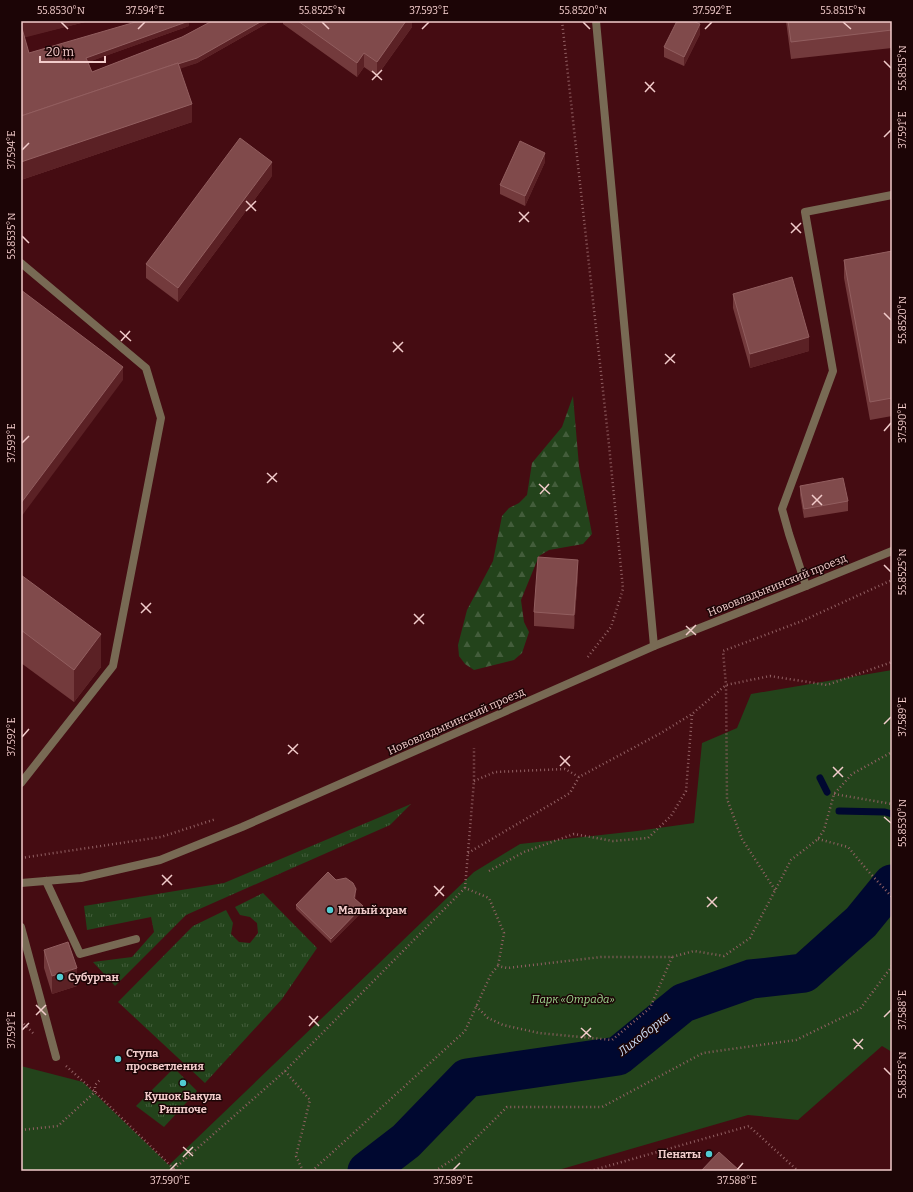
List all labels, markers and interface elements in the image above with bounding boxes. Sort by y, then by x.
text: 55.8530°N [37,5,85,17]
text: 37.594°E [125,5,165,17]
text: 55.8525°N [299,5,345,17]
text: 37.593°E [409,5,449,17]
text: 55.8520°N [559,5,607,17]
text: 37.592°E [692,5,732,17]
text: 55.8515°N [820,5,866,17]
scale bar [40,38,105,64]
text: 20 m [46,45,75,59]
text: 55.8515°N [897,45,909,91]
text: 37.591°E [897,111,909,149]
text: 37.594°E [6,130,18,170]
text: 55.8535°N [6,212,18,259]
text: 55.8520°N [897,296,909,344]
text: 37.590°E [897,403,909,443]
text: 37.593°E [6,423,18,463]
text: 55.8525°N [897,549,909,595]
street label: Нововладыкинский проезд [706,551,849,619]
street label: Нововладыкинский проезд [386,685,527,758]
text: 37.589°E [897,697,909,737]
text: 37.592°E [6,717,18,757]
text: 55.8530°N [897,799,909,847]
place label: Малый храм [338,904,407,917]
marker: Малый храм [325,905,335,915]
place label: Субурган [68,971,119,984]
marker: Субурган [55,972,65,982]
text: 37.588°E [897,990,909,1030]
park label: Парк «Отрада» [531,993,615,1006]
water label: Лихоборка [614,1009,673,1059]
text: 37.591°E [6,1011,18,1049]
place label: Ступа просветления [126,1047,204,1073]
text: 55.8535°N [897,1051,909,1098]
marker: Ступа просветления [113,1054,123,1064]
marker: Кушок Бакула Ринпоче [178,1078,188,1088]
place label: Кушок Бакула Ринпоче [145,1090,222,1116]
place label: Пенаты [658,1148,702,1161]
marker: Пенаты [704,1149,714,1159]
text: 37.590°E [150,1175,190,1187]
text: 37.589°E [433,1175,473,1187]
text: 37.588°E [717,1175,757,1187]

